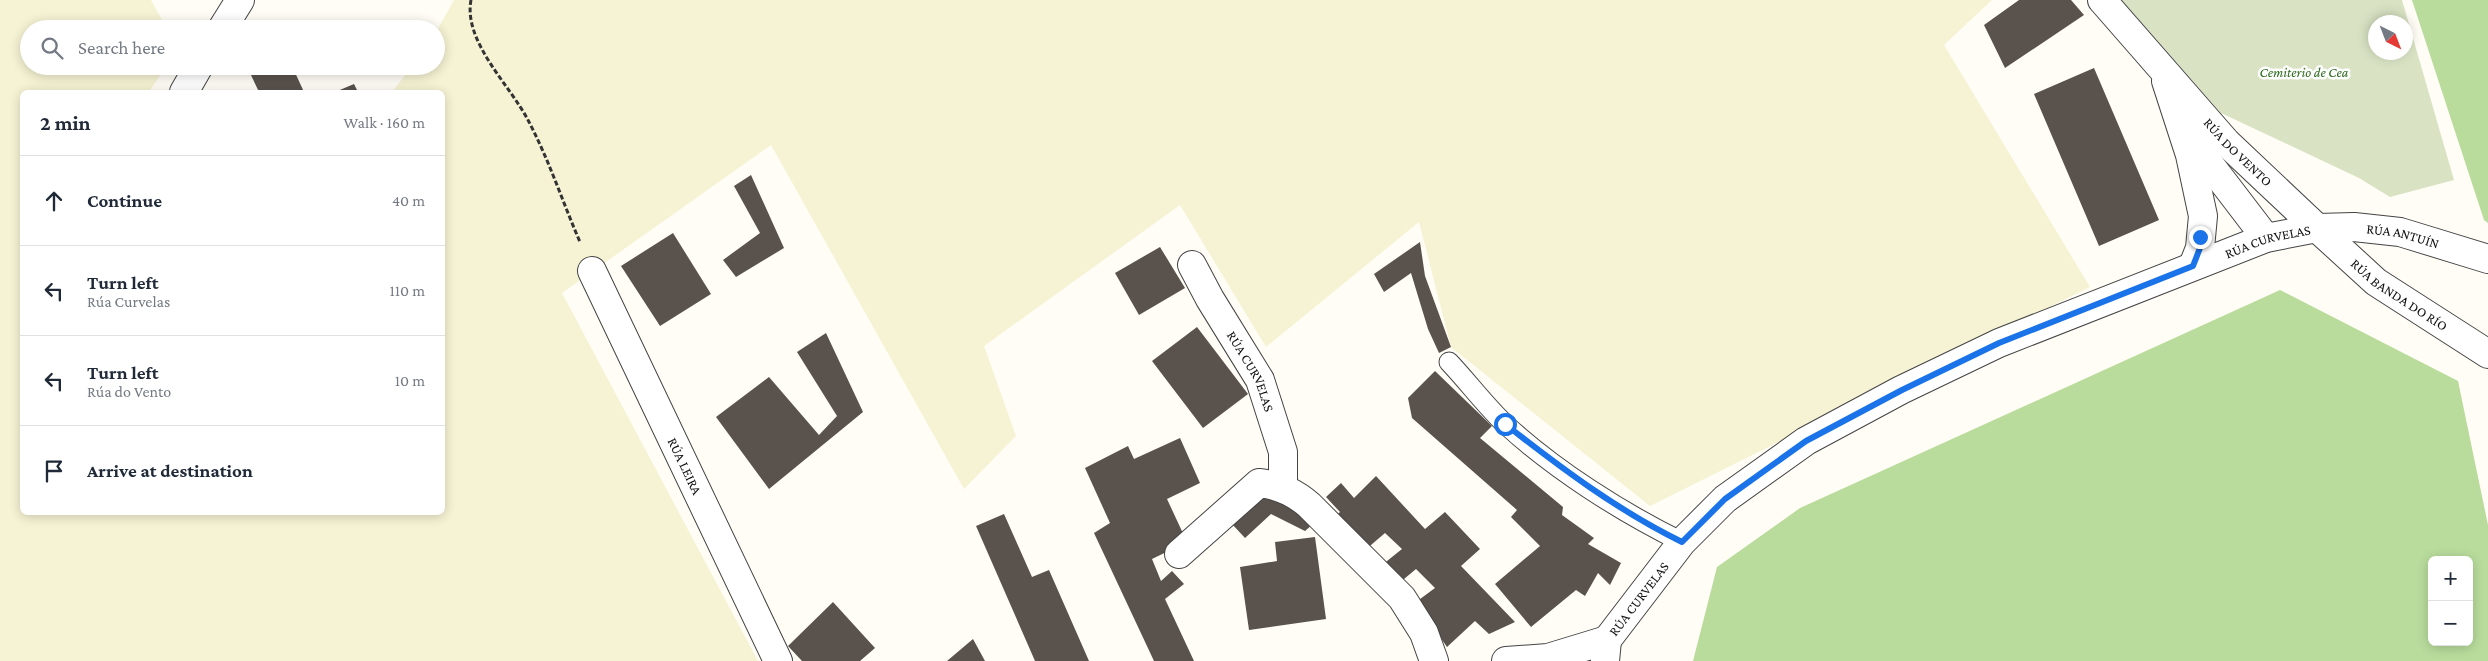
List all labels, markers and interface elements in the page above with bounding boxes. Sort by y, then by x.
north arrow [2368,15,2413,60]
search box [20,20,445,75]
icon: search [38,34,66,62]
text: Search here [78,37,165,58]
park label: Cemiterio de Cea [2260,64,2349,80]
text: 2 min [40,111,91,135]
text: Walk · 160 m [344,114,425,131]
street label: RÚA DO VENTO [2201,114,2275,189]
icon: ahead [40,187,68,215]
text: Continue [87,190,162,211]
text: 40 m [392,192,425,209]
street label: RÚA ANTUÍN [2366,220,2441,252]
street label: RÚA CURVELAS [2222,221,2312,261]
route end [2189,226,2212,249]
street label: RÚA BANDA DO RÍO [2348,255,2451,334]
text: Turn left [87,272,159,293]
icon: left [40,277,68,305]
text: 110 m [389,282,425,299]
text: Rúa Curvelas [87,293,170,310]
street label: RÚA CURVELAS [1224,328,1278,414]
text: Turn left [87,362,159,383]
icon: left [40,367,68,395]
text: 10 m [395,372,425,389]
text: Rúa do Vento [87,383,171,400]
route start [1494,413,1517,436]
street label: RÚA LEIRA [665,435,705,497]
icon: arrive [40,457,68,485]
text: Arrive at destination [87,460,253,481]
map controls [2428,556,2473,646]
button: + [2428,556,2473,601]
street label: RÚA CURVELAS [1605,558,1672,639]
button: − [2428,601,2473,646]

